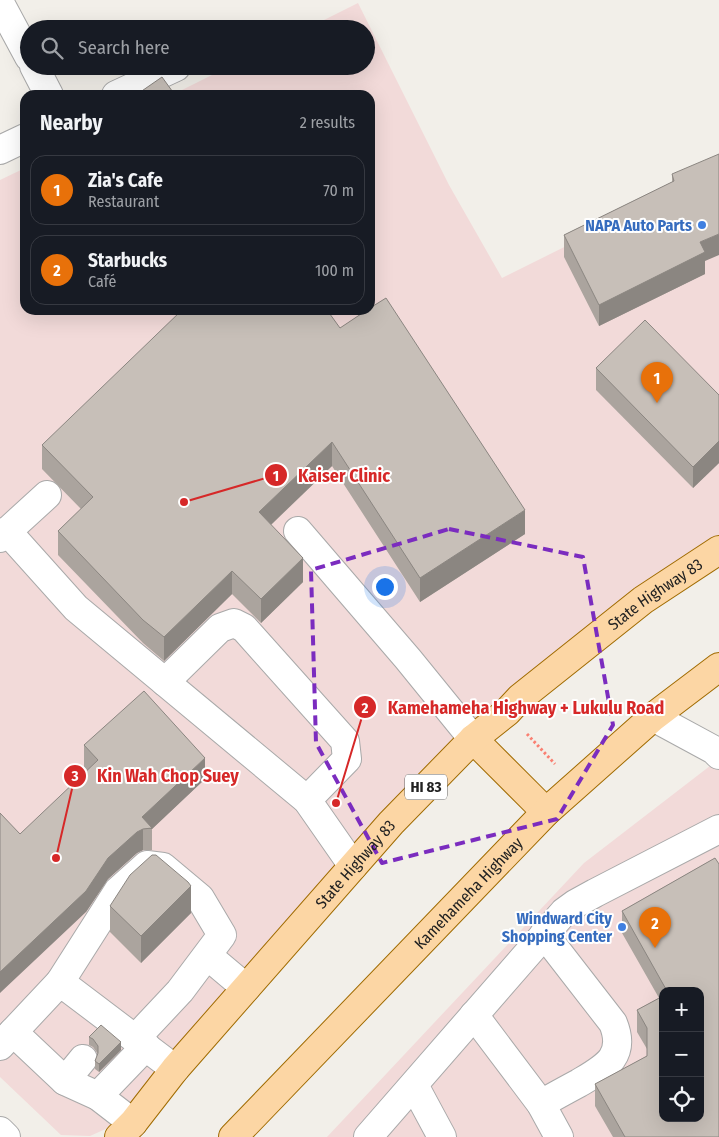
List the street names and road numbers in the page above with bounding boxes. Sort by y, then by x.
street label: State Highway 83 [604,555,706,634]
road number: HI 83 [405,774,447,800]
street label: State Highway 83 [311,816,399,912]
street label: Kamehameha Highway [410,833,527,953]

